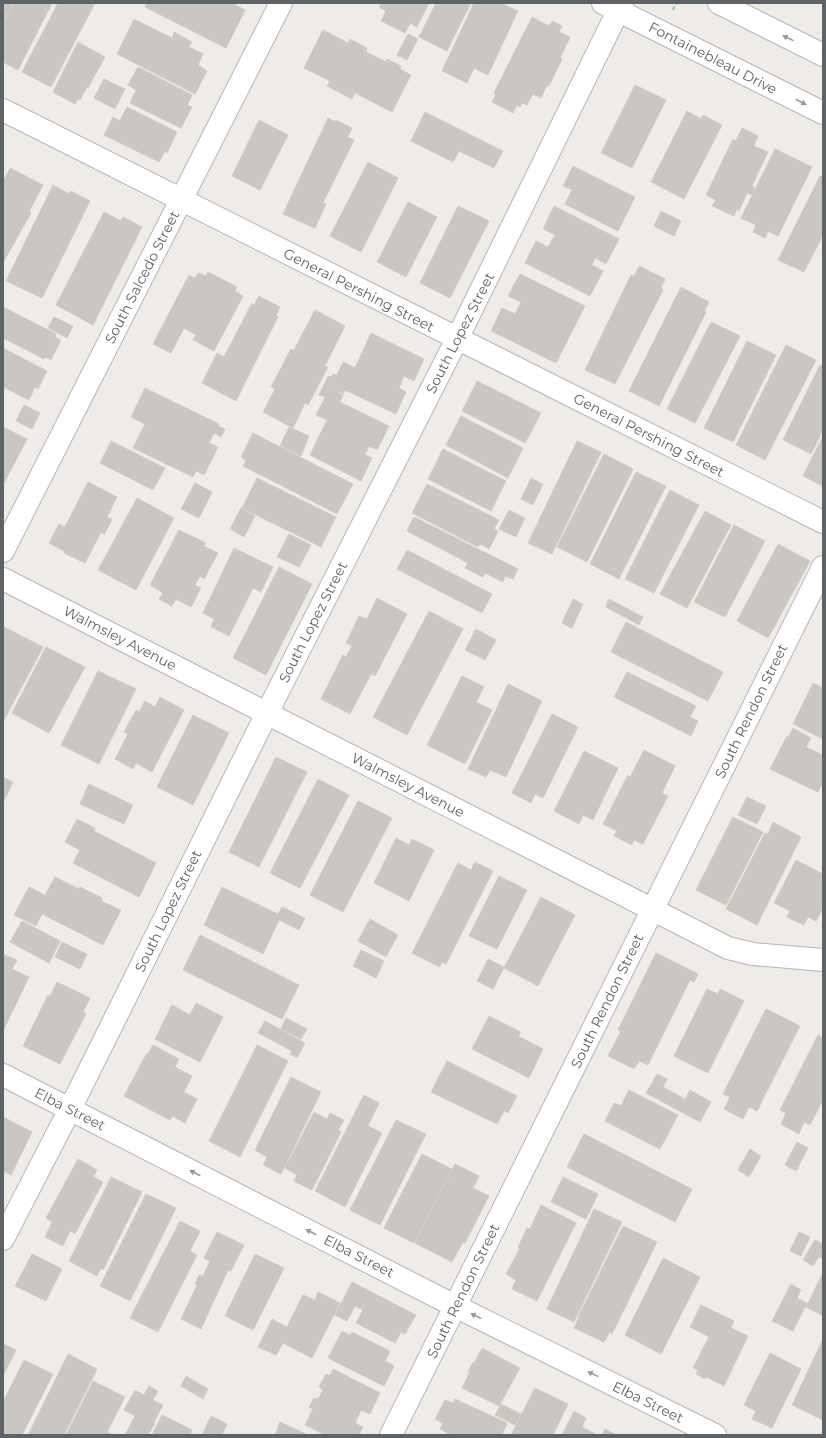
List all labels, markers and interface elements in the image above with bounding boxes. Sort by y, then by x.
street label: Fontainebleau Drive [646,18,780,98]
one-way arrow [782,34,794,41]
one-way arrow [795,99,807,105]
street label: South Salcedo Street [101,207,183,346]
street label: General Pershing Street [281,244,438,336]
street label: South Lopez Street [422,269,498,397]
street label: General Pershing Street [571,389,728,481]
street label: South Lopez Street [275,558,351,686]
street label: Walmsley Avenue [60,602,180,674]
street label: South Rendon Street [711,641,792,781]
street label: Walmsley Avenue [348,749,468,821]
street label: South Lopez Street [131,847,205,975]
street label: South Rendon Street [567,931,648,1071]
street label: Elba Street [32,1084,109,1135]
one-way arrow [189,1170,200,1176]
street label: South Rendon Street [423,1221,504,1361]
one-way arrow [305,1229,316,1235]
street label: Elba Street [321,1231,398,1282]
one-way arrow [471,1313,482,1319]
one-way arrow [587,1371,598,1377]
street label: Elba Street [610,1377,687,1427]

